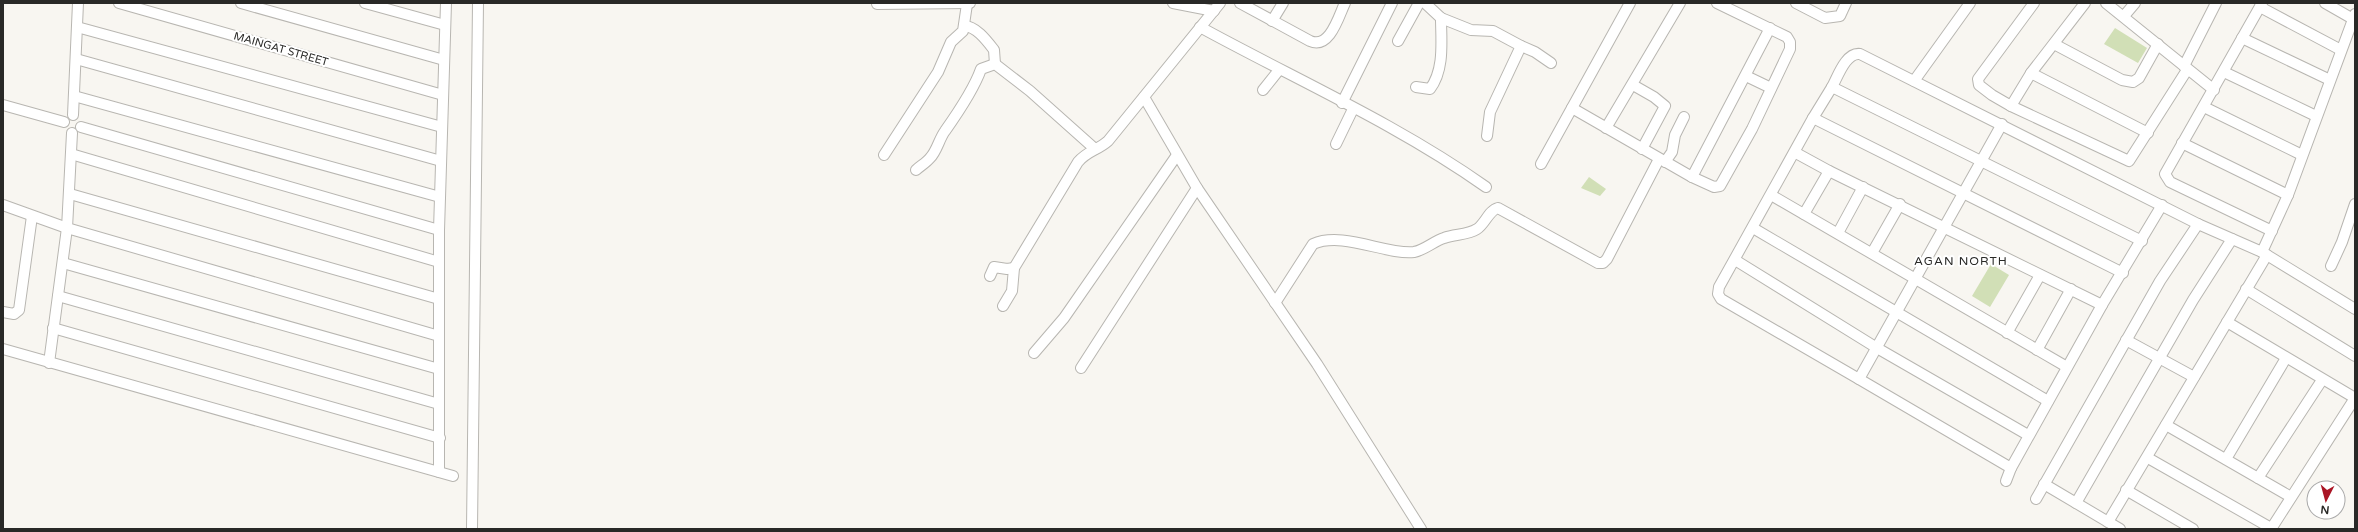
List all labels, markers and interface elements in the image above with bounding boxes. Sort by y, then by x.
street label: MAINGAT STREET [232,29,330,69]
district label: AGAN NORTH [1914,254,2008,268]
north arrow [2306,480,2346,520]
text: N [2320,503,2330,516]

